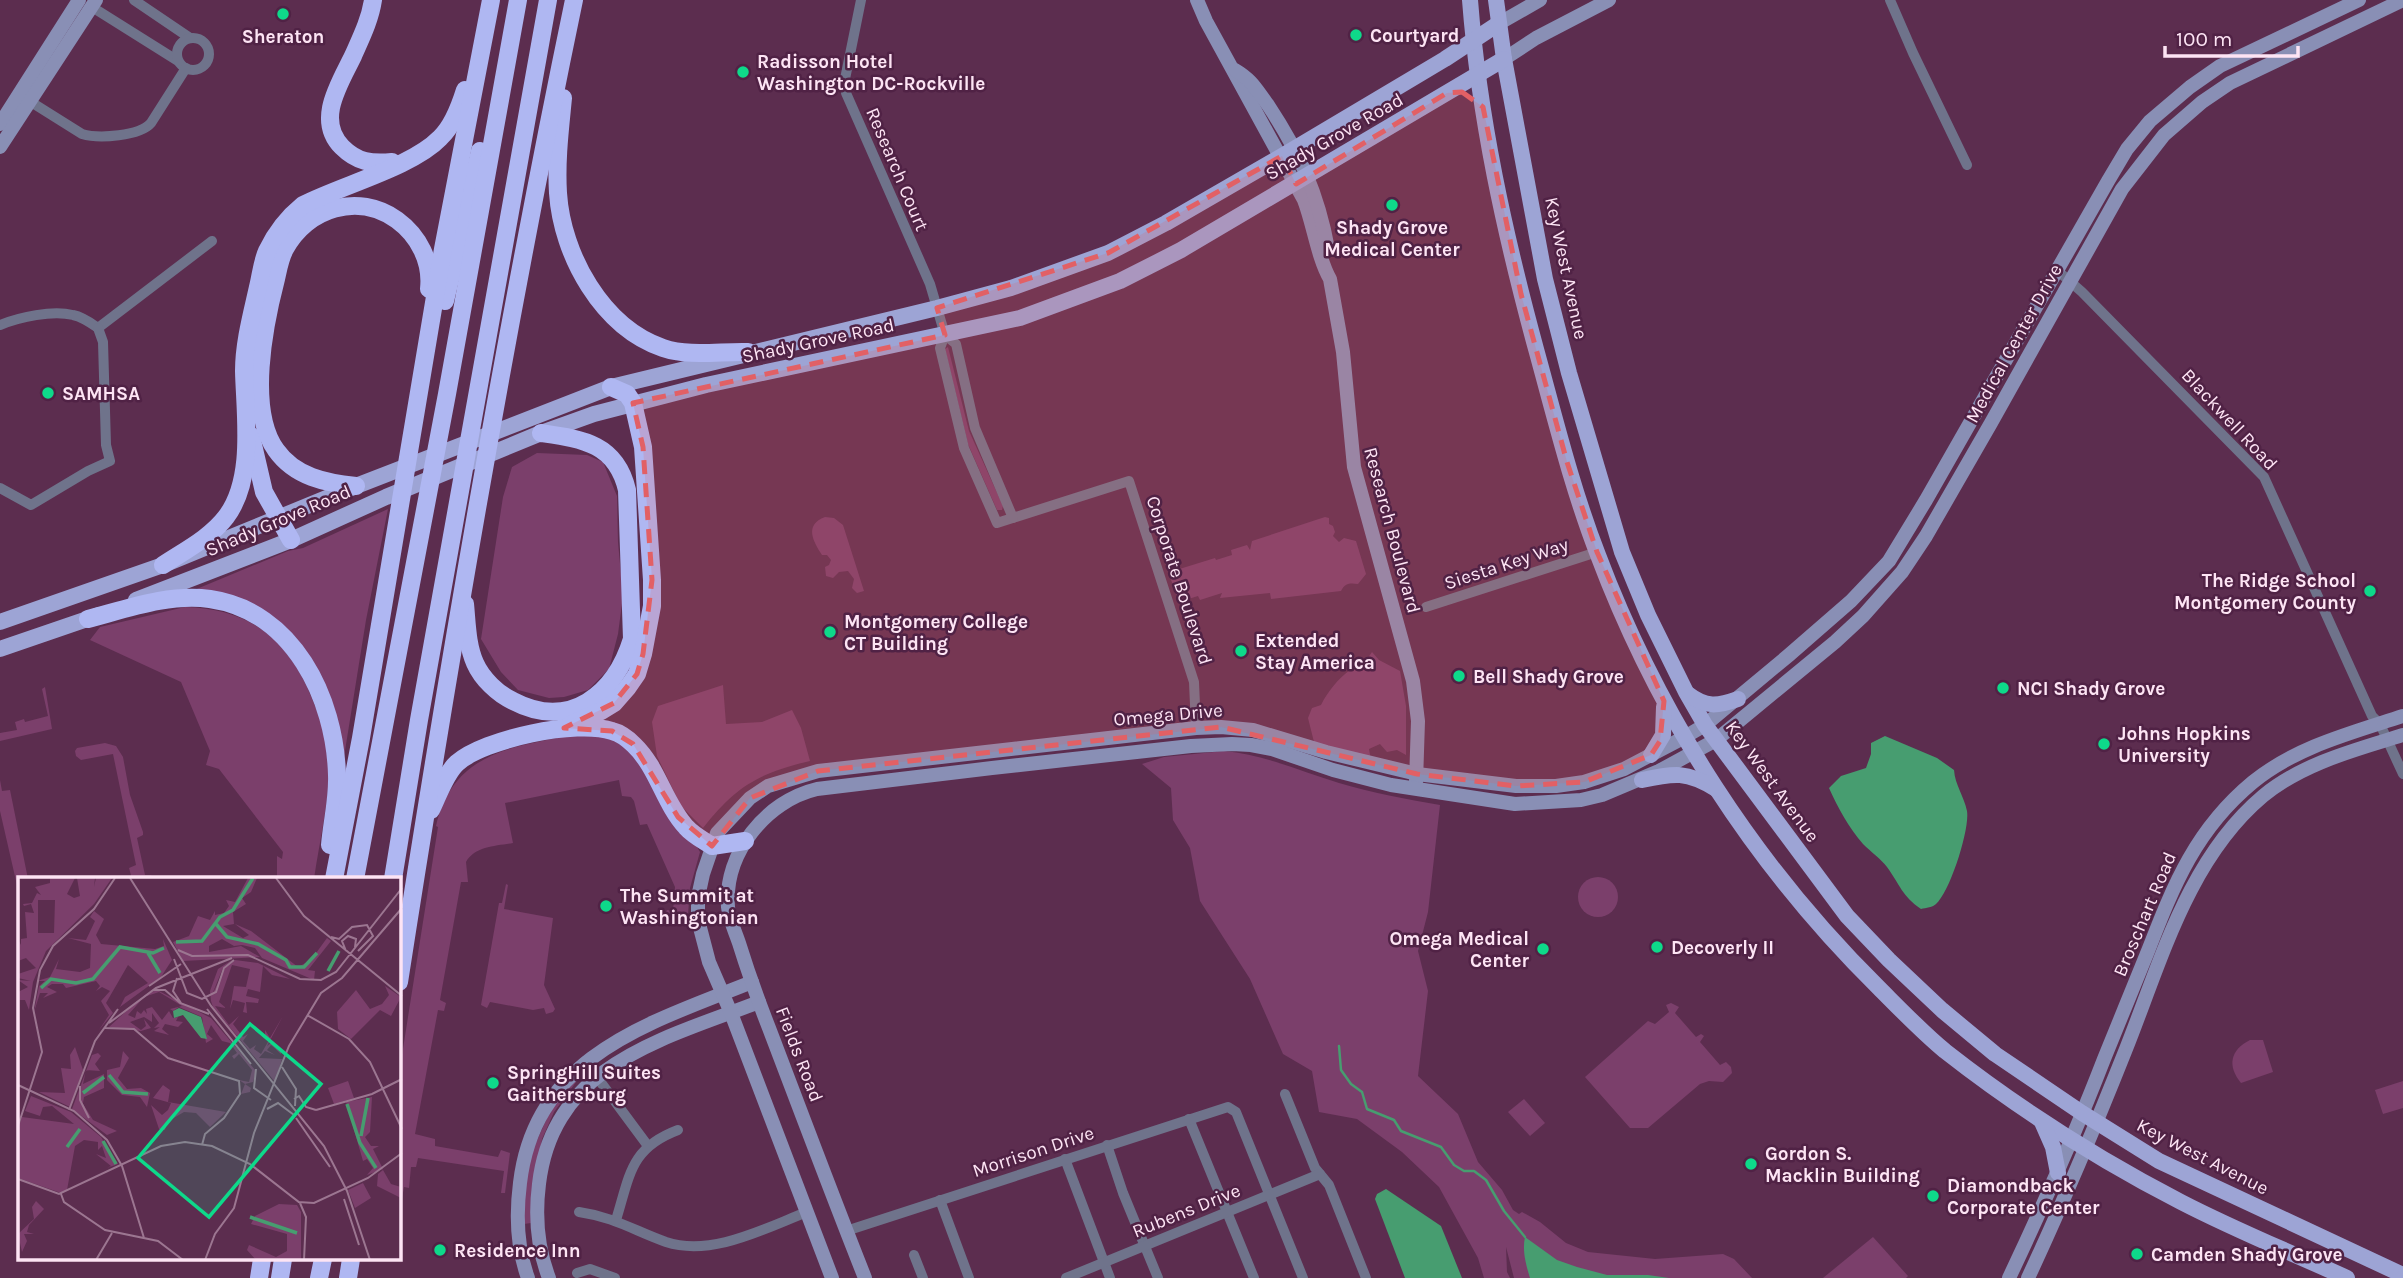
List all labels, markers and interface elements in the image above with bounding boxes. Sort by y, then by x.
marker: Sheraton [275,6,291,22]
scale bar [2165,14,2298,58]
place label: Courtyard [1370,25,1459,47]
place label: Sheraton [242,26,324,48]
marker: Courtyard [1348,27,1364,43]
text: 100 m [2176,27,2233,51]
place label: Radisson Hotel Washington DC-Rockville [757,51,985,95]
marker: Radisson Hotel Washington DC-Rockville [735,64,751,80]
street label: Shady Grove Road [1262,89,1407,185]
street label: Research Court [861,104,933,234]
street label: Key West Avenue [1540,195,1592,341]
marker: Shady Grove Medical Center [1384,197,1400,213]
place label: Shady Grove Medical Center [1324,217,1460,261]
street label: Medical Center Drive [1961,260,2067,427]
street label: Shady Grove Road [740,314,896,368]
street label: Blackwell Road [2177,364,2282,475]
place label: SAMHSA [62,383,140,405]
marker: SAMHSA [40,385,56,401]
street label: Research Boulevard [1359,445,1425,616]
street label: Shady Grove Road [203,480,354,561]
street label: Corporate Boulevard [1141,493,1217,667]
street label: Siesta Key Way [1441,533,1571,594]
place label: The Ridge School Montgomery County [2174,570,2356,614]
marker: The Ridge School Montgomery County [2362,583,2378,599]
place label: Montgomery College CT Building [844,611,1028,655]
marker: Montgomery College CT Building [822,624,838,640]
place label: Extended Stay America [1255,630,1375,674]
marker: Extended Stay America [1233,643,1249,659]
place label: Bell Shady Grove [1473,666,1624,688]
marker: Bell Shady Grove [1451,668,1467,684]
place label: NCI Shady Grove [2017,678,2165,700]
marker: NCI Shady Grove [1995,680,2011,696]
street label: Omega Drive [1112,699,1224,731]
street label: Key West Avenue [1721,716,1824,847]
place label: Johns Hopkins University [2118,723,2251,767]
marker: Johns Hopkins University [2096,736,2112,752]
street label: Broschart Road [2109,849,2181,980]
inset map [18,877,401,1260]
place label: The Summit at Washingtonian [620,885,759,929]
marker: The Summit at Washingtonian [598,898,614,914]
place label: Omega Medical Center [1389,928,1530,972]
place label: Decoverly II [1671,937,1774,959]
marker: Decoverly II [1649,939,1665,955]
marker: Omega Medical Center [1535,941,1551,957]
street label: Fields Road [771,1004,827,1105]
place label: SpringHill Suites Gaithersburg [507,1062,661,1106]
marker: SpringHill Suites Gaithersburg [485,1075,501,1091]
street label: Key West Avenue [2133,1114,2272,1200]
street label: Morrison Drive [970,1122,1097,1182]
place label: Gordon S. Macklin Building [1765,1143,1920,1187]
marker: Gordon S. Macklin Building [1743,1156,1759,1172]
place label: Diamondback Corporate Center [1947,1175,2100,1219]
street label: Rubens Drive [1129,1179,1244,1243]
marker: Diamondback Corporate Center [1925,1188,1941,1204]
place label: Residence Inn [454,1240,581,1262]
marker: Residence Inn [432,1242,448,1258]
place label: Camden Shady Grove [2151,1244,2343,1266]
marker: Camden Shady Grove [2129,1246,2145,1262]

